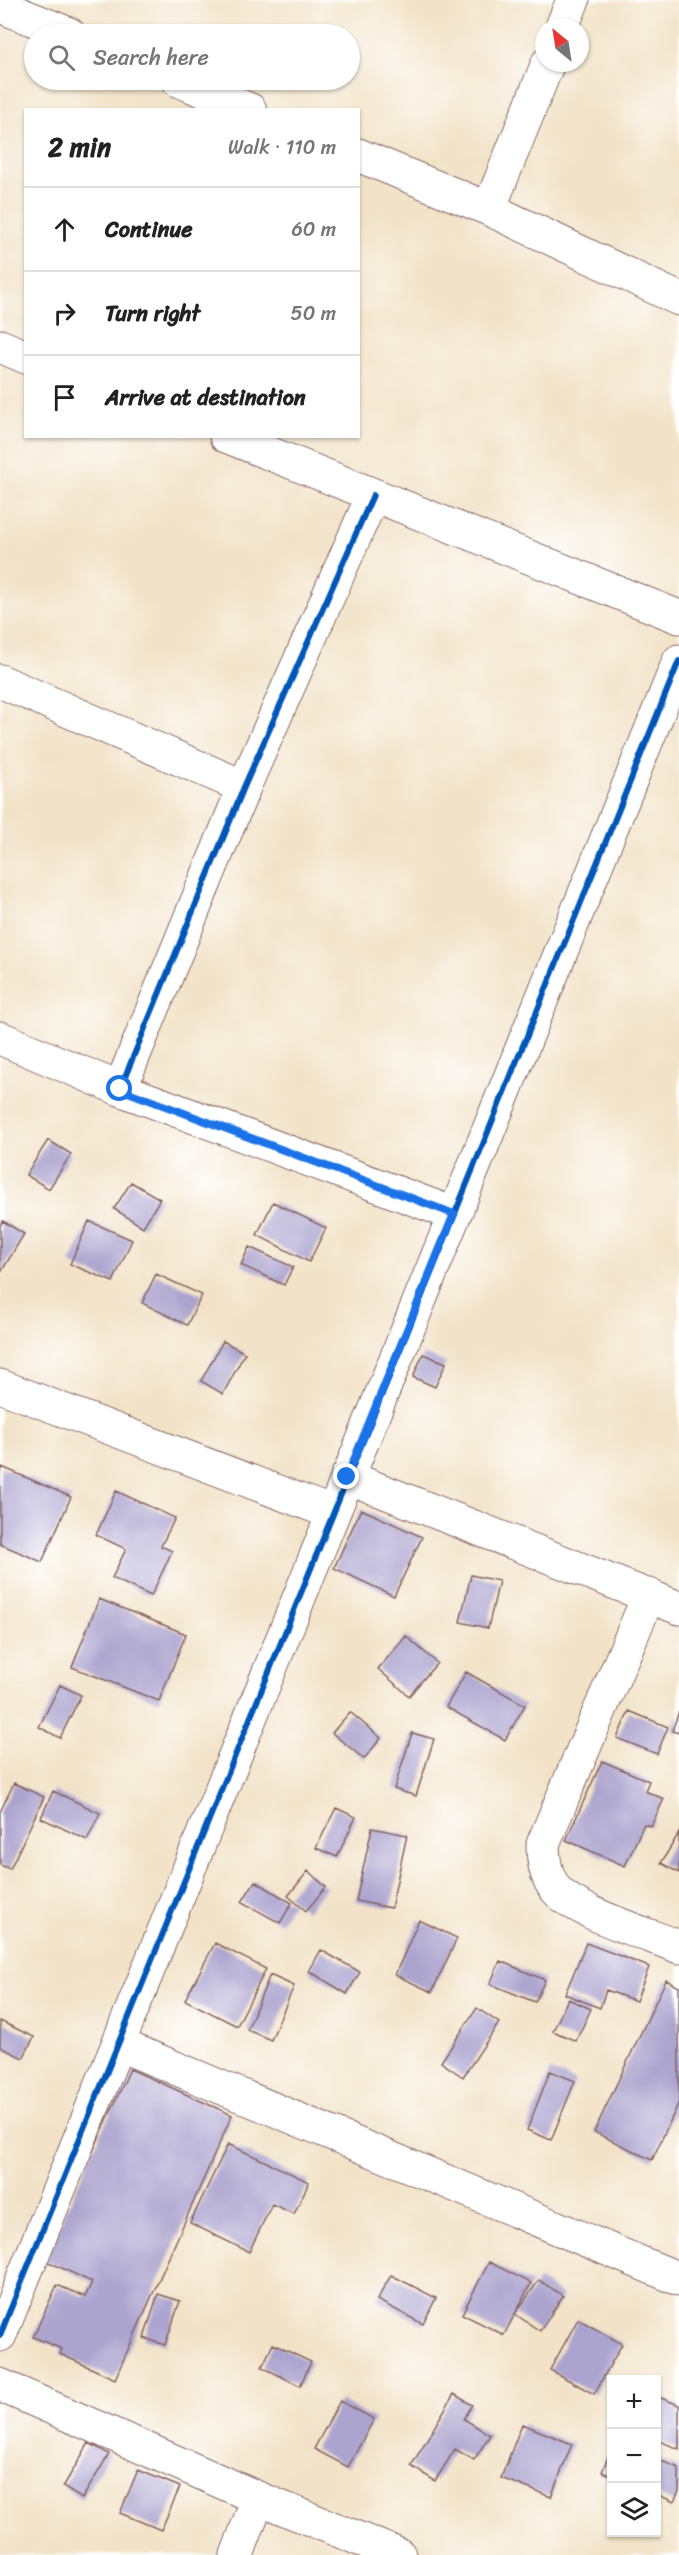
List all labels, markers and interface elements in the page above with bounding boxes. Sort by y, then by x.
north arrow [535,18,589,72]
search box [24,24,360,90]
text: Search here [93,38,209,77]
icon: search [45,41,78,74]
text: 2 min [48,124,111,170]
text: Walk · 110 m [228,130,336,165]
text: Continue [105,210,193,249]
text: 60 m [291,212,336,247]
icon: ahead [48,213,81,246]
text: Turn right [105,294,200,333]
text: 50 m [291,296,336,331]
icon: right [48,297,81,330]
text: Arrive at destination [105,378,306,417]
icon: arrive [48,381,81,414]
route start [106,1075,132,1101]
route end [333,1463,359,1489]
map controls [607,2375,661,2537]
button: + [607,2375,661,2429]
button: − [607,2429,661,2483]
button: layers [607,2483,661,2537]

